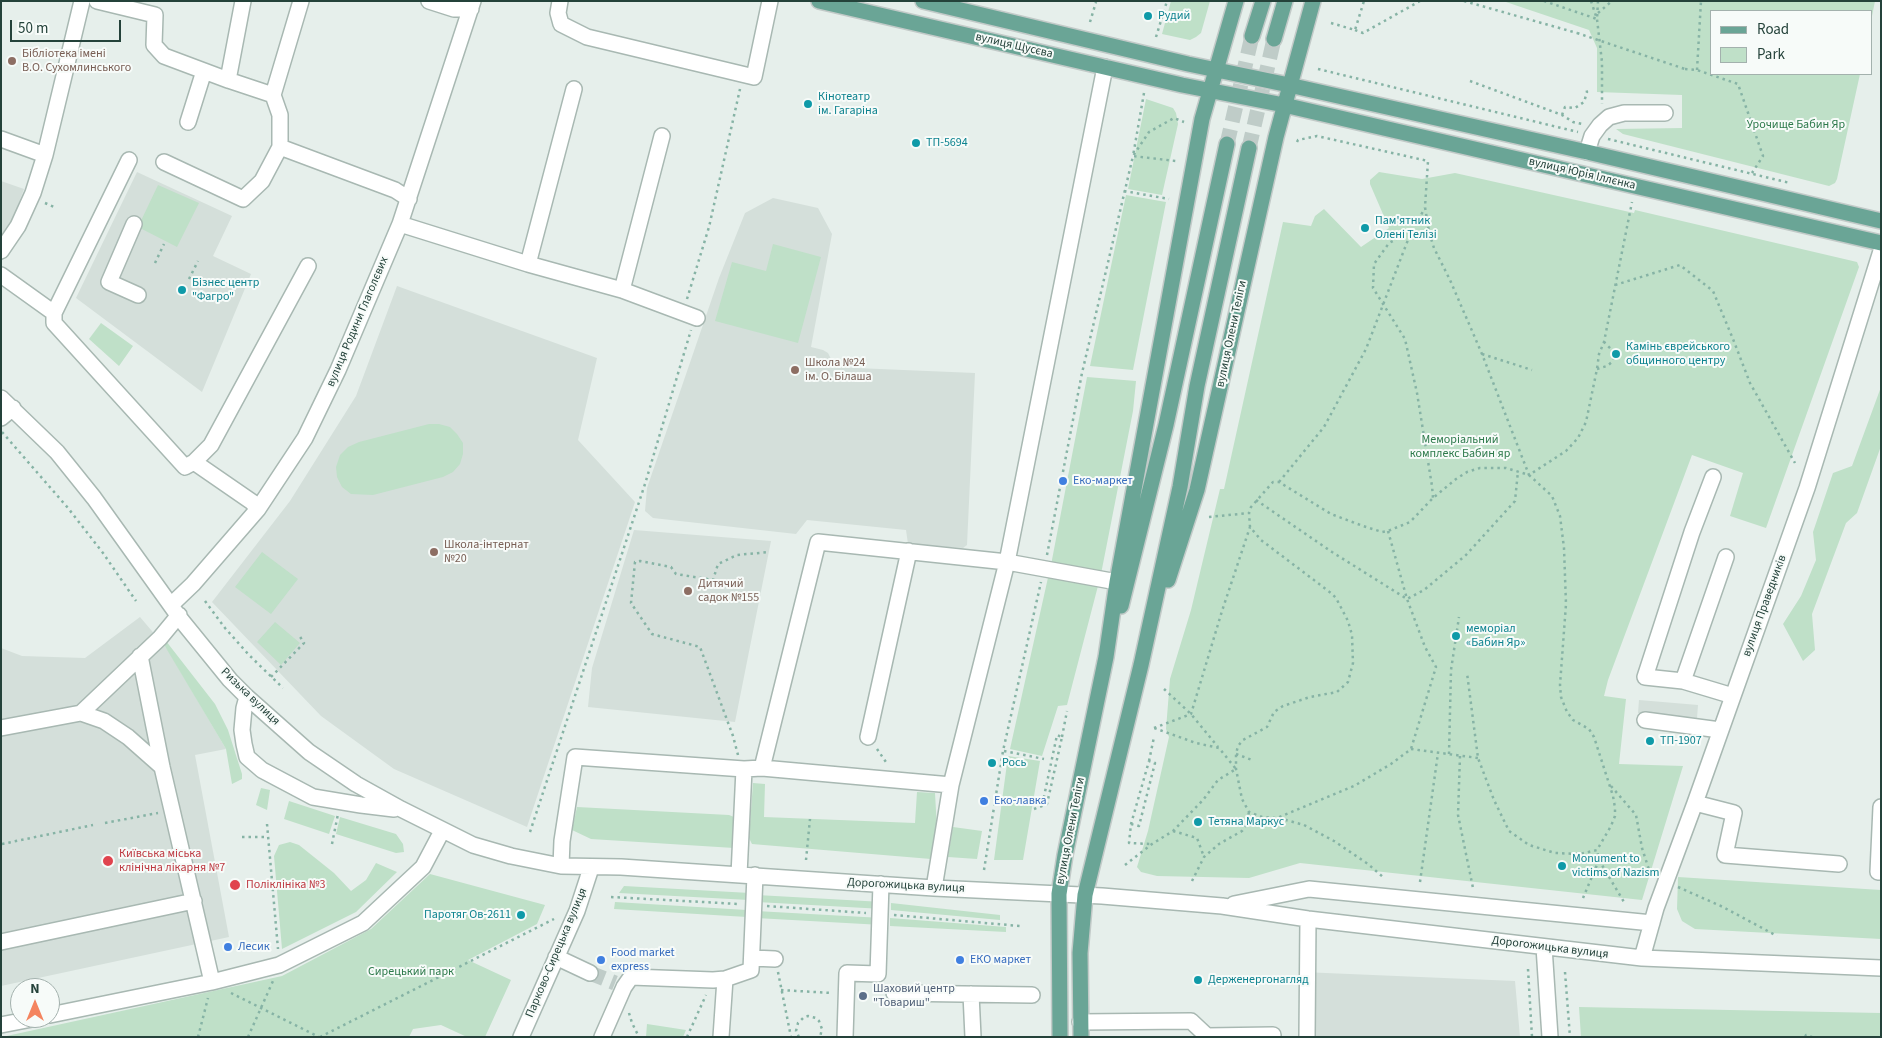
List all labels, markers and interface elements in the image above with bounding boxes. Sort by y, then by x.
place label: Рудий [1158,9,1190,23]
scale bar [12,10,124,42]
marker: Рудий [1142,10,1154,22]
legend [1710,10,1872,75]
text: 50 m [18,18,48,39]
text: Road [1757,19,1789,40]
street label: вулиця Щусєва [974,30,1054,62]
text: Park [1757,44,1785,65]
place label: Бібліотека імені В.О. Сухомлинського [22,47,131,75]
marker: Бібліотека імені В.О. Сухомлинського [6,55,18,67]
place label: Кінотеатр ім. Гагаріна [818,90,878,118]
marker: Кінотеатр ім. Гагаріна [802,98,814,110]
park label: Урочище Бабин Яр [1747,118,1845,132]
place label: ТП-5694 [926,136,968,150]
marker: ТП-5694 [910,137,922,149]
street label: вулиця Юрія Іллєнка [1527,155,1637,193]
place label: Пам'ятник Олені Телізі [1375,214,1437,242]
marker: Пам'ятник Олені Телізі [1359,222,1371,234]
street label: вулиця Родини Глаголєвих [324,255,392,389]
place label: Бізнес центр "Фагро" [192,276,260,304]
street label: вулиця Олени Теліги [1214,279,1250,389]
marker: Бізнес центр "Фагро" [176,284,188,296]
place label: Камінь єврейського общинного центру [1626,340,1730,368]
marker: Камінь єврейського общинного центру [1610,348,1622,360]
place label: Школа №24 ім. О. Білаша [805,356,872,384]
marker: Школа №24 ім. О. Білаша [789,364,801,376]
park label: Меморіальний комплекс Бабин яр [1410,433,1510,461]
place label: Еко-маркет [1073,474,1133,488]
marker: Еко-маркет [1057,475,1069,487]
place label: Школа-інтернат №20 [444,538,529,566]
marker: Школа-інтернат №20 [428,546,440,558]
street label: вулиця Праведників [1740,553,1790,659]
place label: Дитячий садок №155 [698,577,759,605]
marker: Дитячий садок №155 [682,585,694,597]
place label: меморіал «Бабин Яр» [1466,622,1525,650]
marker: меморіал «Бабин Яр» [1450,630,1462,642]
street label: Ризька вулиця [217,665,283,729]
place label: ТП-1907 [1660,734,1702,748]
marker: ТП-1907 [1644,735,1656,747]
place label: Рось [1002,756,1026,770]
marker: Рось [986,757,998,769]
street label: вулиця Олени Теліги [1054,776,1088,886]
place label: Еко-лавка [994,794,1047,808]
marker: Еко-лавка [978,795,990,807]
place label: Тетяна Маркус [1208,815,1284,829]
marker: Тетяна Маркус [1192,816,1204,828]
place label: Київська міська клінічна лікарня №7 [119,847,225,875]
place label: Monument to victims of Nazism [1572,852,1660,880]
marker: Київська міська клінічна лікарня №7 [101,854,115,868]
marker: Monument to victims of Nazism [1556,860,1568,872]
street label: Дорогожицька вулиця [847,876,965,896]
marker: Поліклініка №3 [228,878,242,892]
place label: Поліклініка №3 [246,878,325,892]
street label: Парково-Сирецька вулиця [523,886,591,1020]
place label: Паротяг Ов-2611 [424,908,511,922]
marker: Паротяг Ов-2611 [515,909,527,921]
street label: Дорогожицька вулиця [1491,934,1609,962]
place label: Лесик [238,940,270,954]
marker: Лесик [222,941,234,953]
place label: Food market express [611,946,675,974]
place label: ЕКО маркет [970,953,1031,967]
marker: Food market express [595,954,607,966]
marker: ЕКО маркет [954,954,966,966]
park label: Сирецький парк [368,965,454,979]
place label: Держенергонагляд [1208,973,1309,987]
marker: Держенергонагляд [1192,974,1204,986]
north arrow [10,978,60,1028]
text: N [30,979,40,999]
place label: Шаховий центр "Товариш" [873,982,955,1010]
marker: Шаховий центр "Товариш" [857,990,869,1002]

